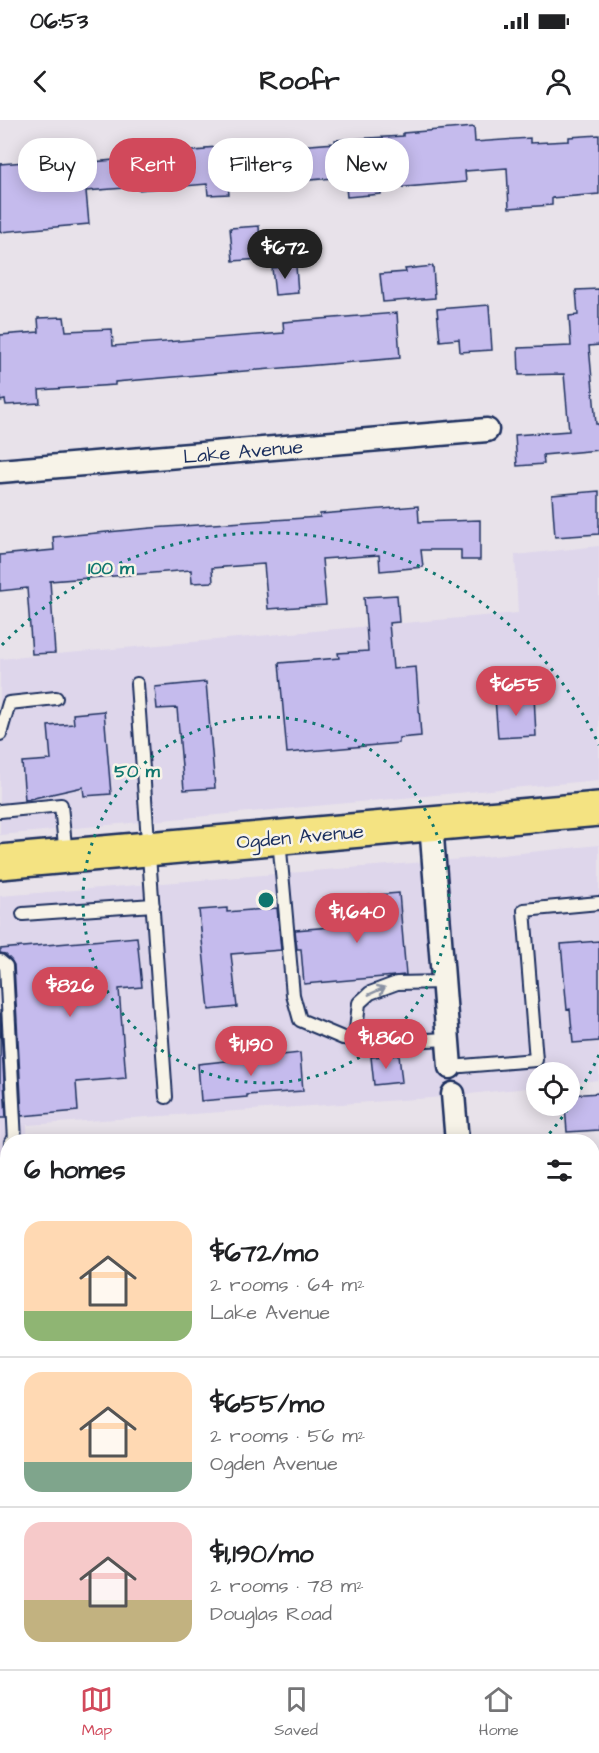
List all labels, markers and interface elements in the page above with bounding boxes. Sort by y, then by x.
text: 06:53 [30,6,88,37]
text: Roofr [259,62,340,100]
icon: back [24,65,57,98]
icon: person [542,65,575,98]
chip: Buy [18,138,97,192]
chip: Rent [109,138,196,192]
chip: Filters [208,138,313,192]
chip: New [325,138,409,192]
pin: $672 [249,229,321,280]
text: $672 [261,234,309,262]
street label: Lake Avenue [182,433,304,471]
text: 100 m [88,556,135,581]
pin: $655 [480,666,552,717]
text: $655 [490,671,542,699]
text: 50 m [114,759,161,784]
street label: Ogden Avenue [235,817,365,858]
centre of rings [256,890,276,910]
pin: $1,640 [308,893,406,944]
text: $1,640 [329,898,385,926]
pin: $826 [34,967,106,1018]
text: $826 [46,972,94,1000]
one-way arrow [367,985,385,996]
pin: $1,860 [337,1019,435,1070]
text: $1,860 [358,1024,414,1052]
pin: $1,190 [202,1026,300,1077]
text: $1,190 [229,1031,273,1059]
map controls [526,1062,580,1116]
button: locate [526,1062,580,1116]
text: 6 homes [24,1152,126,1188]
icon: filters [543,1154,576,1187]
text: $672/mo [210,1235,318,1271]
icon: home [72,1245,144,1317]
text: 2 rooms · 64 m² [210,1271,365,1299]
text: Lake Avenue [210,1299,330,1327]
text: $655/mo [210,1386,324,1422]
icon: home [72,1396,144,1468]
text: 2 rooms · 56 m² [210,1422,365,1450]
text: Ogden Avenue [210,1450,338,1478]
text: $1,190/mo [210,1536,314,1572]
icon: home [72,1546,144,1618]
text: 2 rooms · 78 m² [210,1572,364,1600]
text: Douglas Road [210,1600,332,1628]
tab: Map [80,1683,113,1741]
tab: Saved [274,1683,318,1741]
tab: Home [479,1683,519,1741]

